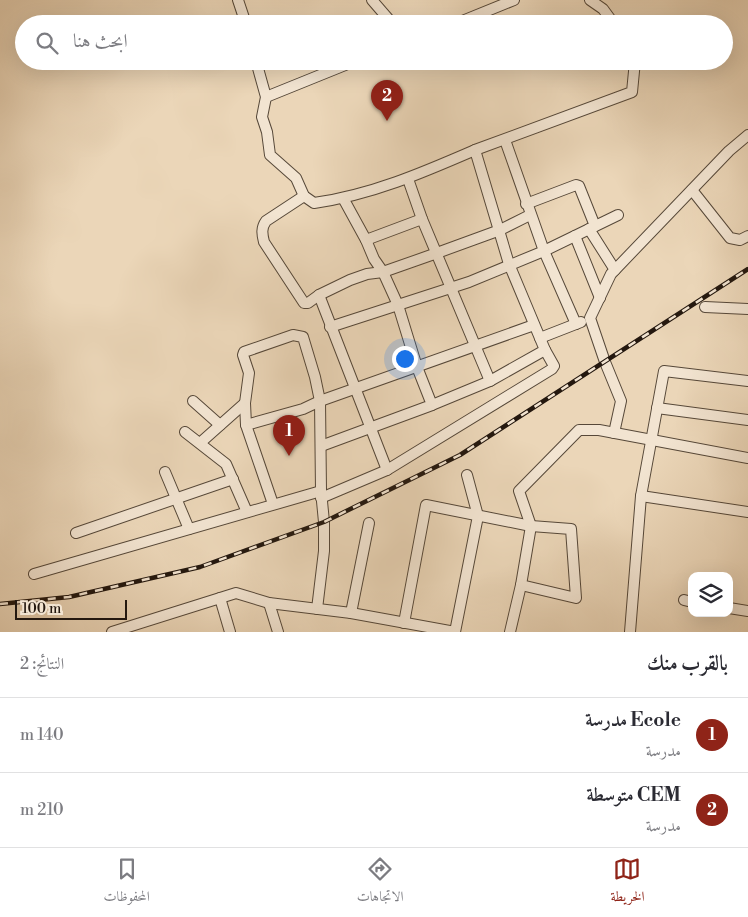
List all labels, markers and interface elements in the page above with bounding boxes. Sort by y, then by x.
search box [15,15,733,70]
icon: search [33,29,61,57]
text: ابحث هنا [73,29,128,53]
pin: 2 [371,80,403,121]
your location [392,346,418,372]
pin: 1 [273,415,305,456]
map controls [688,572,733,617]
button: layers [688,572,733,617]
scale bar [15,597,128,620]
text: 100 m [22,600,61,618]
text: بالقرب منك [647,651,728,677]
text: النتائج: 2 [20,654,64,674]
text: Ecole مدرسة [585,708,681,732]
text: 140 m [20,725,64,745]
text: 1 [708,725,716,745]
text: مدرسة [646,741,681,761]
text: CEM متوسطة [587,783,681,807]
text: 210 m [20,800,64,820]
text: 2 [707,800,717,820]
text: مدرسة [646,816,681,836]
tab: المحفوظات [104,855,150,910]
tab: الاتجاهات [357,855,403,910]
tab: الخريطة [610,855,645,910]

